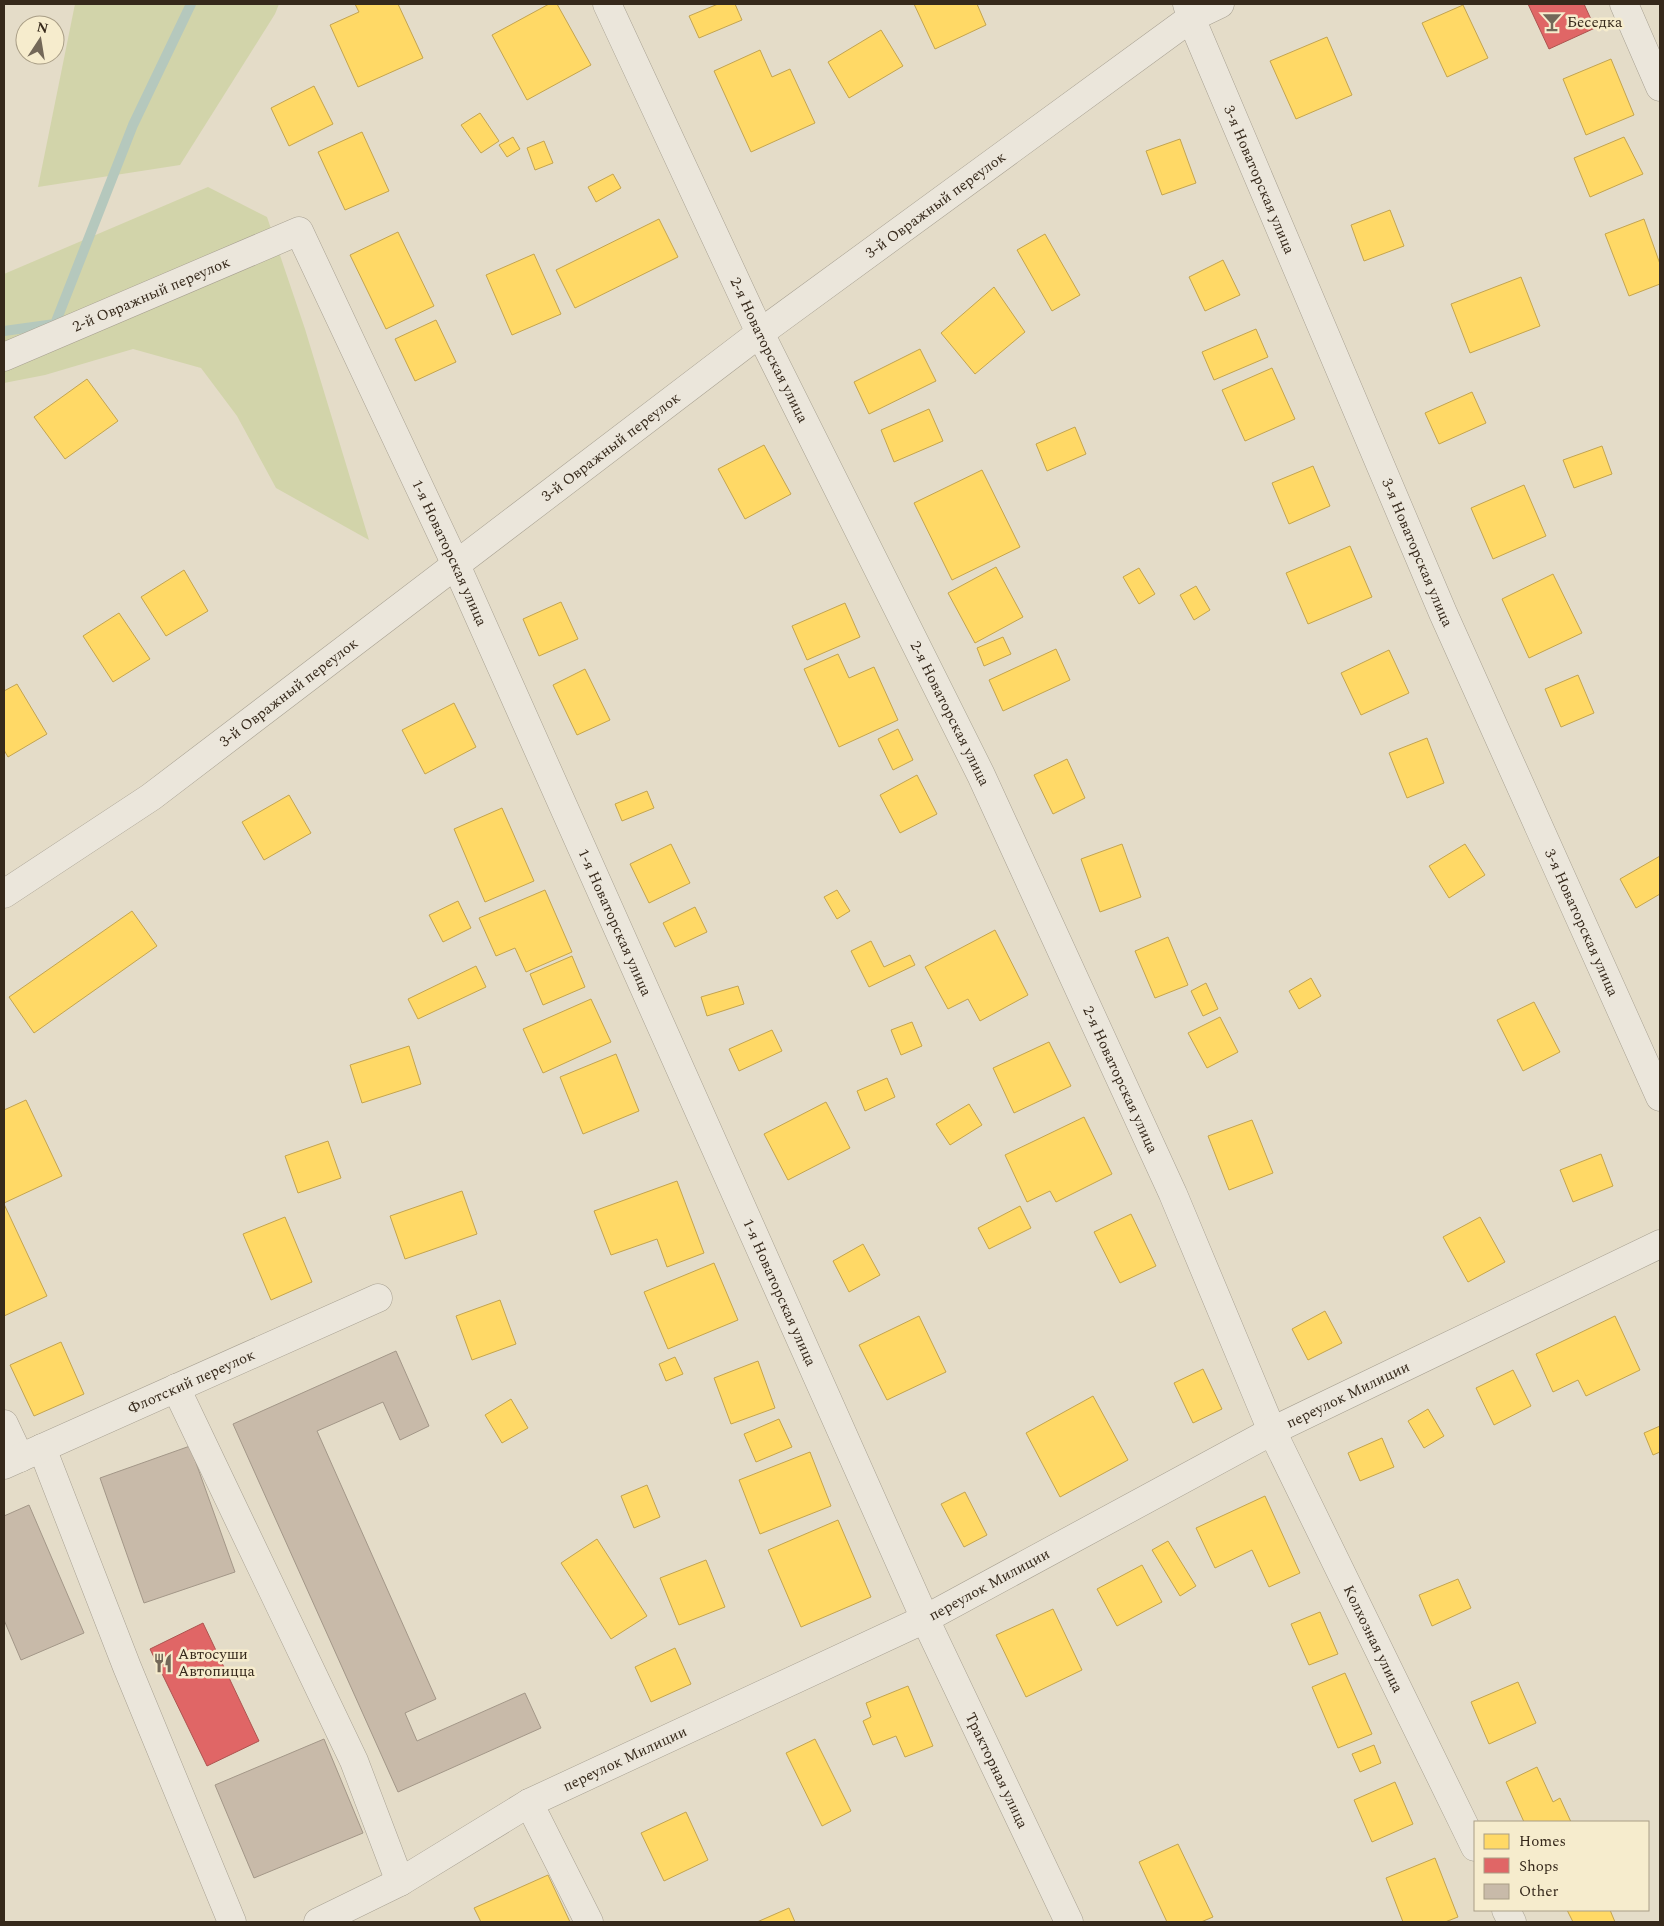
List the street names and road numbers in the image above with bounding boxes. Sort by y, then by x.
street label: 3-я Новаторская улица [1218,102,1301,258]
street label: 3-й Овражный переулок [860,146,1011,264]
street label: 2-й Овражный переулок [69,250,234,338]
street label: 2-я Новаторская улица [724,273,815,427]
street label: 3-й Овражный переулок [536,386,685,507]
street label: 1-я Новаторская улица [406,475,494,631]
street label: 3-я Новаторская улица [1376,475,1460,631]
street label: 3-й Овражный переулок [214,632,363,753]
street label: 2-я Новаторская улица [904,637,996,790]
street label: 1-я Новаторская улица [572,845,658,1001]
street label: 3-я Новаторская улица [1539,845,1625,1001]
street label: 2-я Новаторская улица [1077,1002,1165,1157]
street label: 1-я Новаторская улица [737,1215,823,1371]
street label: Флотский переулок [124,1343,258,1420]
street label: переулок Милиции [1282,1355,1414,1434]
street label: переулок Милиции [924,1542,1054,1627]
street label: Колхозная улица [1337,1581,1410,1697]
street label: Тракторная улица [959,1708,1035,1833]
street label: переулок Милиции [559,1720,691,1797]

